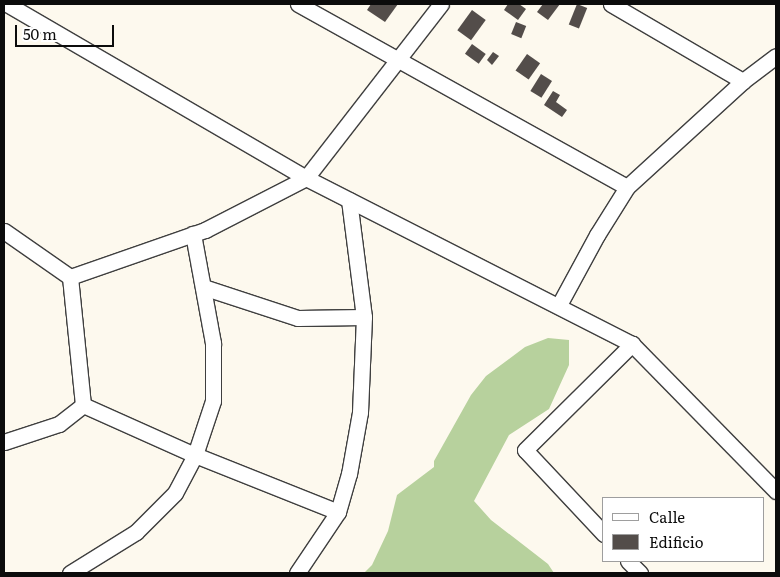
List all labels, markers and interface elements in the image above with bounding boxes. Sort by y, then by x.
scale bar [18,15,116,47]
text: 50 m [23,22,57,45]
legend [602,497,765,562]
text: Calle [649,505,685,528]
text: Edificio [649,530,704,553]

